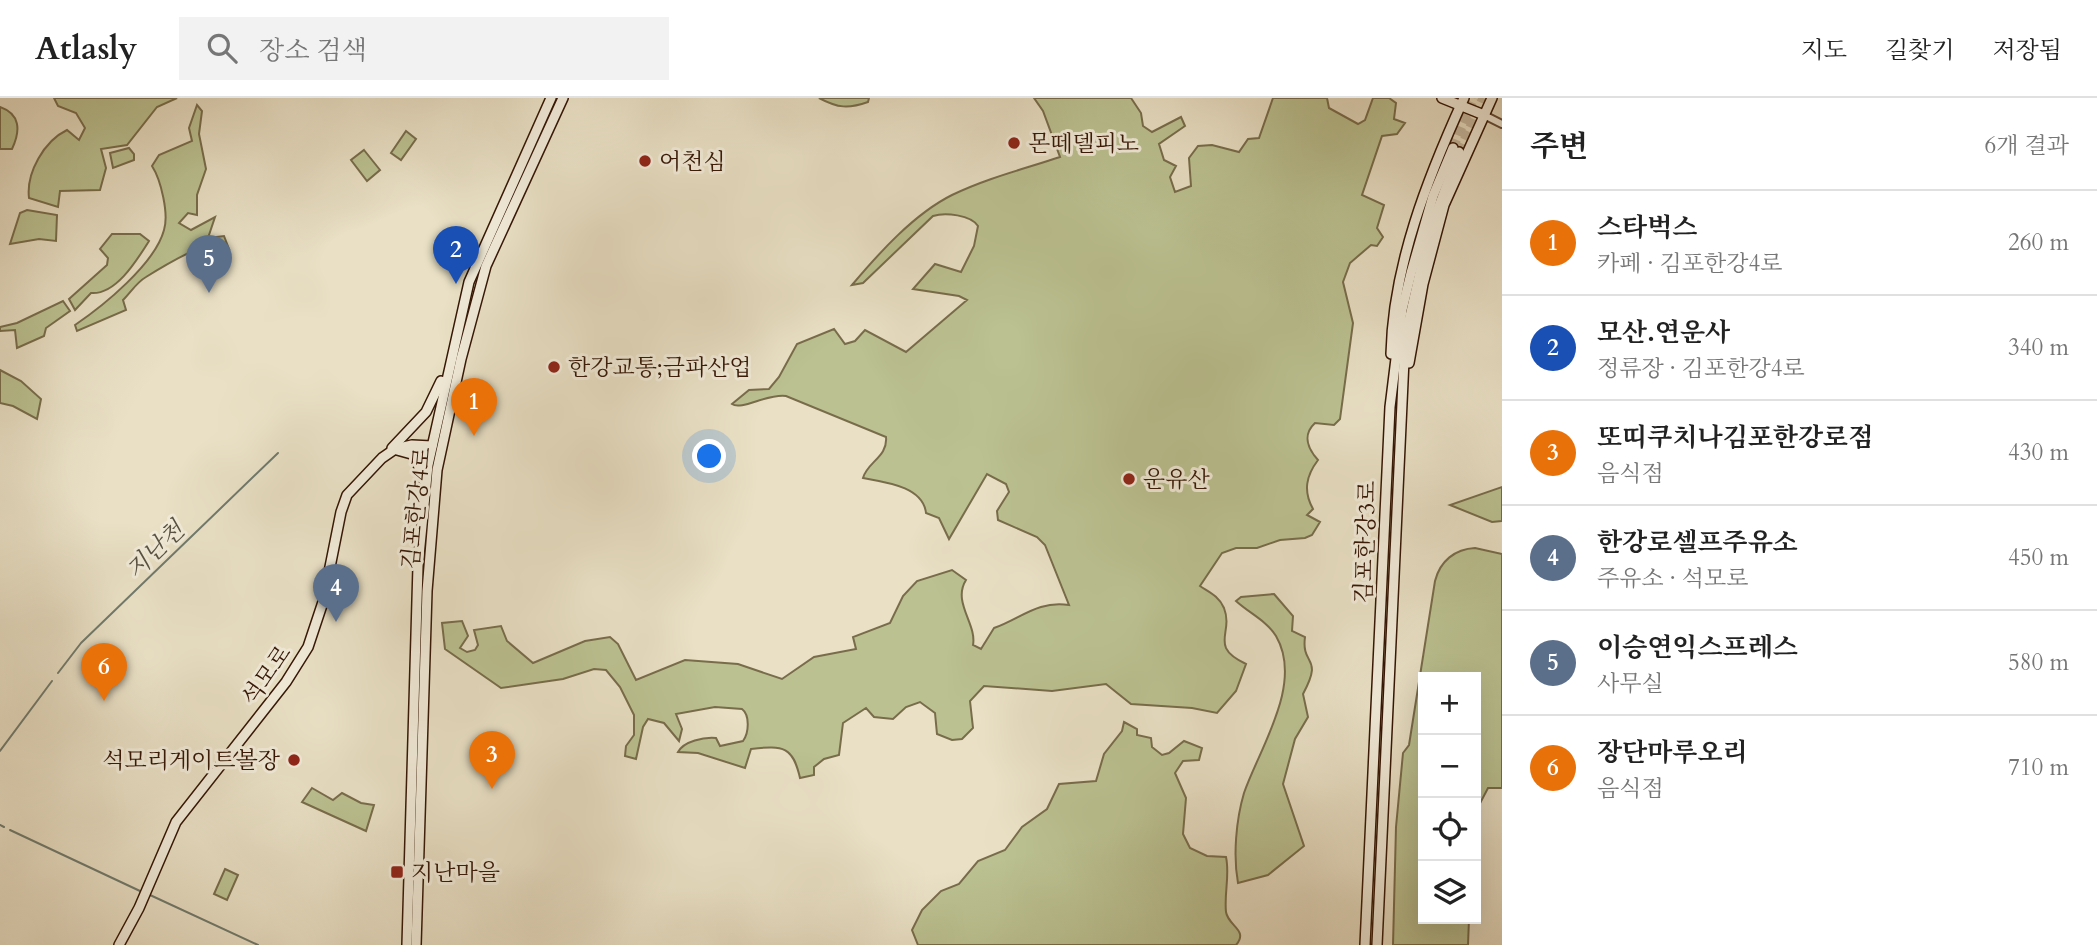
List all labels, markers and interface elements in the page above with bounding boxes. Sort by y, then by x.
search box [179,17,669,80]
text: Atlasly [35,26,137,71]
icon: search [203,29,241,67]
text: 장소 검색 [259,33,367,68]
text: 지도 [1801,34,1847,67]
text: 길찾기 [1885,34,1954,67]
text: 저장됨 [1992,34,2062,67]
text: 주변 [1530,126,1588,167]
place label: 몬떼델피노 [1028,128,1139,159]
text: 6개 결과 [1984,130,2069,161]
marker: 몬떼델피노 [1006,135,1022,151]
place label: 어천심 [659,146,726,177]
marker: 어천심 [637,153,653,169]
text: 스타벅스 [1597,210,1697,245]
pin: 2 [433,226,479,284]
text: 1 [1547,227,1559,258]
text: 260 m [2008,227,2069,258]
pin: 5 [186,235,232,293]
text: 카페 · 김포한강4로 [1597,248,1783,279]
text: 모산.연운사 [1597,315,1730,350]
text: 2 [1547,332,1559,363]
text: 340 m [2008,332,2069,363]
place label: 한강교통;금파산업 [568,352,752,383]
text: 정류장 · 김포한강4로 [1597,353,1805,384]
marker: 한강교통;금파산업 [546,359,562,375]
pin: 1 [451,378,497,436]
text: 또띠쿠치나김포한강로점 [1597,420,1873,455]
text: 3 [1547,437,1559,468]
text: 430 m [2008,437,2069,468]
your location [692,439,726,473]
street label: 김포한강4로 [395,445,438,571]
text: 음식점 [1597,458,1664,489]
place label: 운유산 [1143,464,1210,495]
marker: 운유산 [1121,471,1137,487]
street label: 김포한강3로 [1348,480,1383,604]
water label: 지난천 [119,513,193,586]
text: 한강로셀프주유소 [1597,525,1798,560]
text: 4 [1547,542,1559,573]
text: 450 m [2008,542,2069,573]
text: 주유소 · 석모로 [1597,563,1749,594]
pin: 4 [313,564,359,622]
text: 이승연익스프레스 [1597,630,1798,665]
street label: 석모로 [235,639,298,711]
pin: 6 [81,643,127,701]
text: 5 [1547,647,1559,678]
text: 580 m [2008,647,2069,678]
text: 사무실 [1597,668,1664,699]
map controls [1418,672,1481,924]
button: + [1418,672,1481,735]
pin: 3 [469,731,515,789]
button: − [1418,735,1481,798]
text: 장단마루오리 [1597,735,1748,770]
place label: 석모리게이트볼장 [102,745,281,776]
marker: 석모리게이트볼장 [286,752,302,768]
text: 6 [1547,752,1559,783]
text: 710 m [2008,752,2069,783]
text: 음식점 [1597,773,1664,804]
button: locate [1418,798,1481,861]
place label: 지난마을 [411,857,500,888]
button: layers [1418,861,1481,924]
marker: 지난마을 [389,864,405,880]

